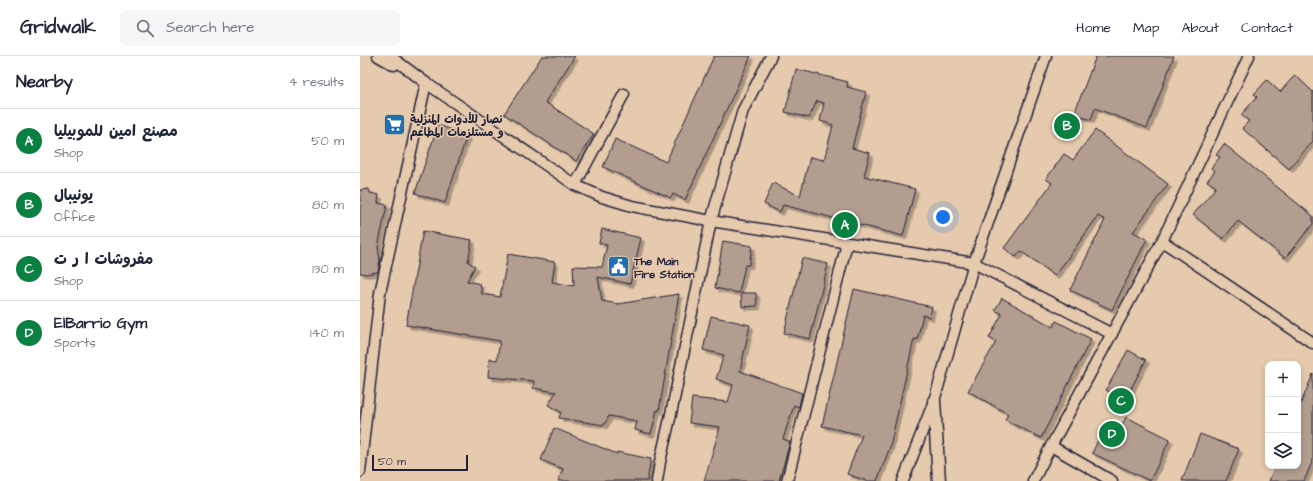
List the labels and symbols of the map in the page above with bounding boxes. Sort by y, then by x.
pin: B [1054,111,1080,141]
supermarket icon: نصار للأدوات المنزلية و مستلزمات المطاعم [382,112,408,138]
place label: نصار للأدوات المنزلية و مستلزمات المطاعم [410,112,504,141]
your location [933,207,953,227]
pin: A [832,210,858,240]
public building icon: The Main Fire Station [605,254,631,280]
place label: The Main Fire Station [633,254,695,282]
pin: C [1108,386,1134,416]
pin: D [1099,419,1125,449]
scale bar [372,453,468,472]

